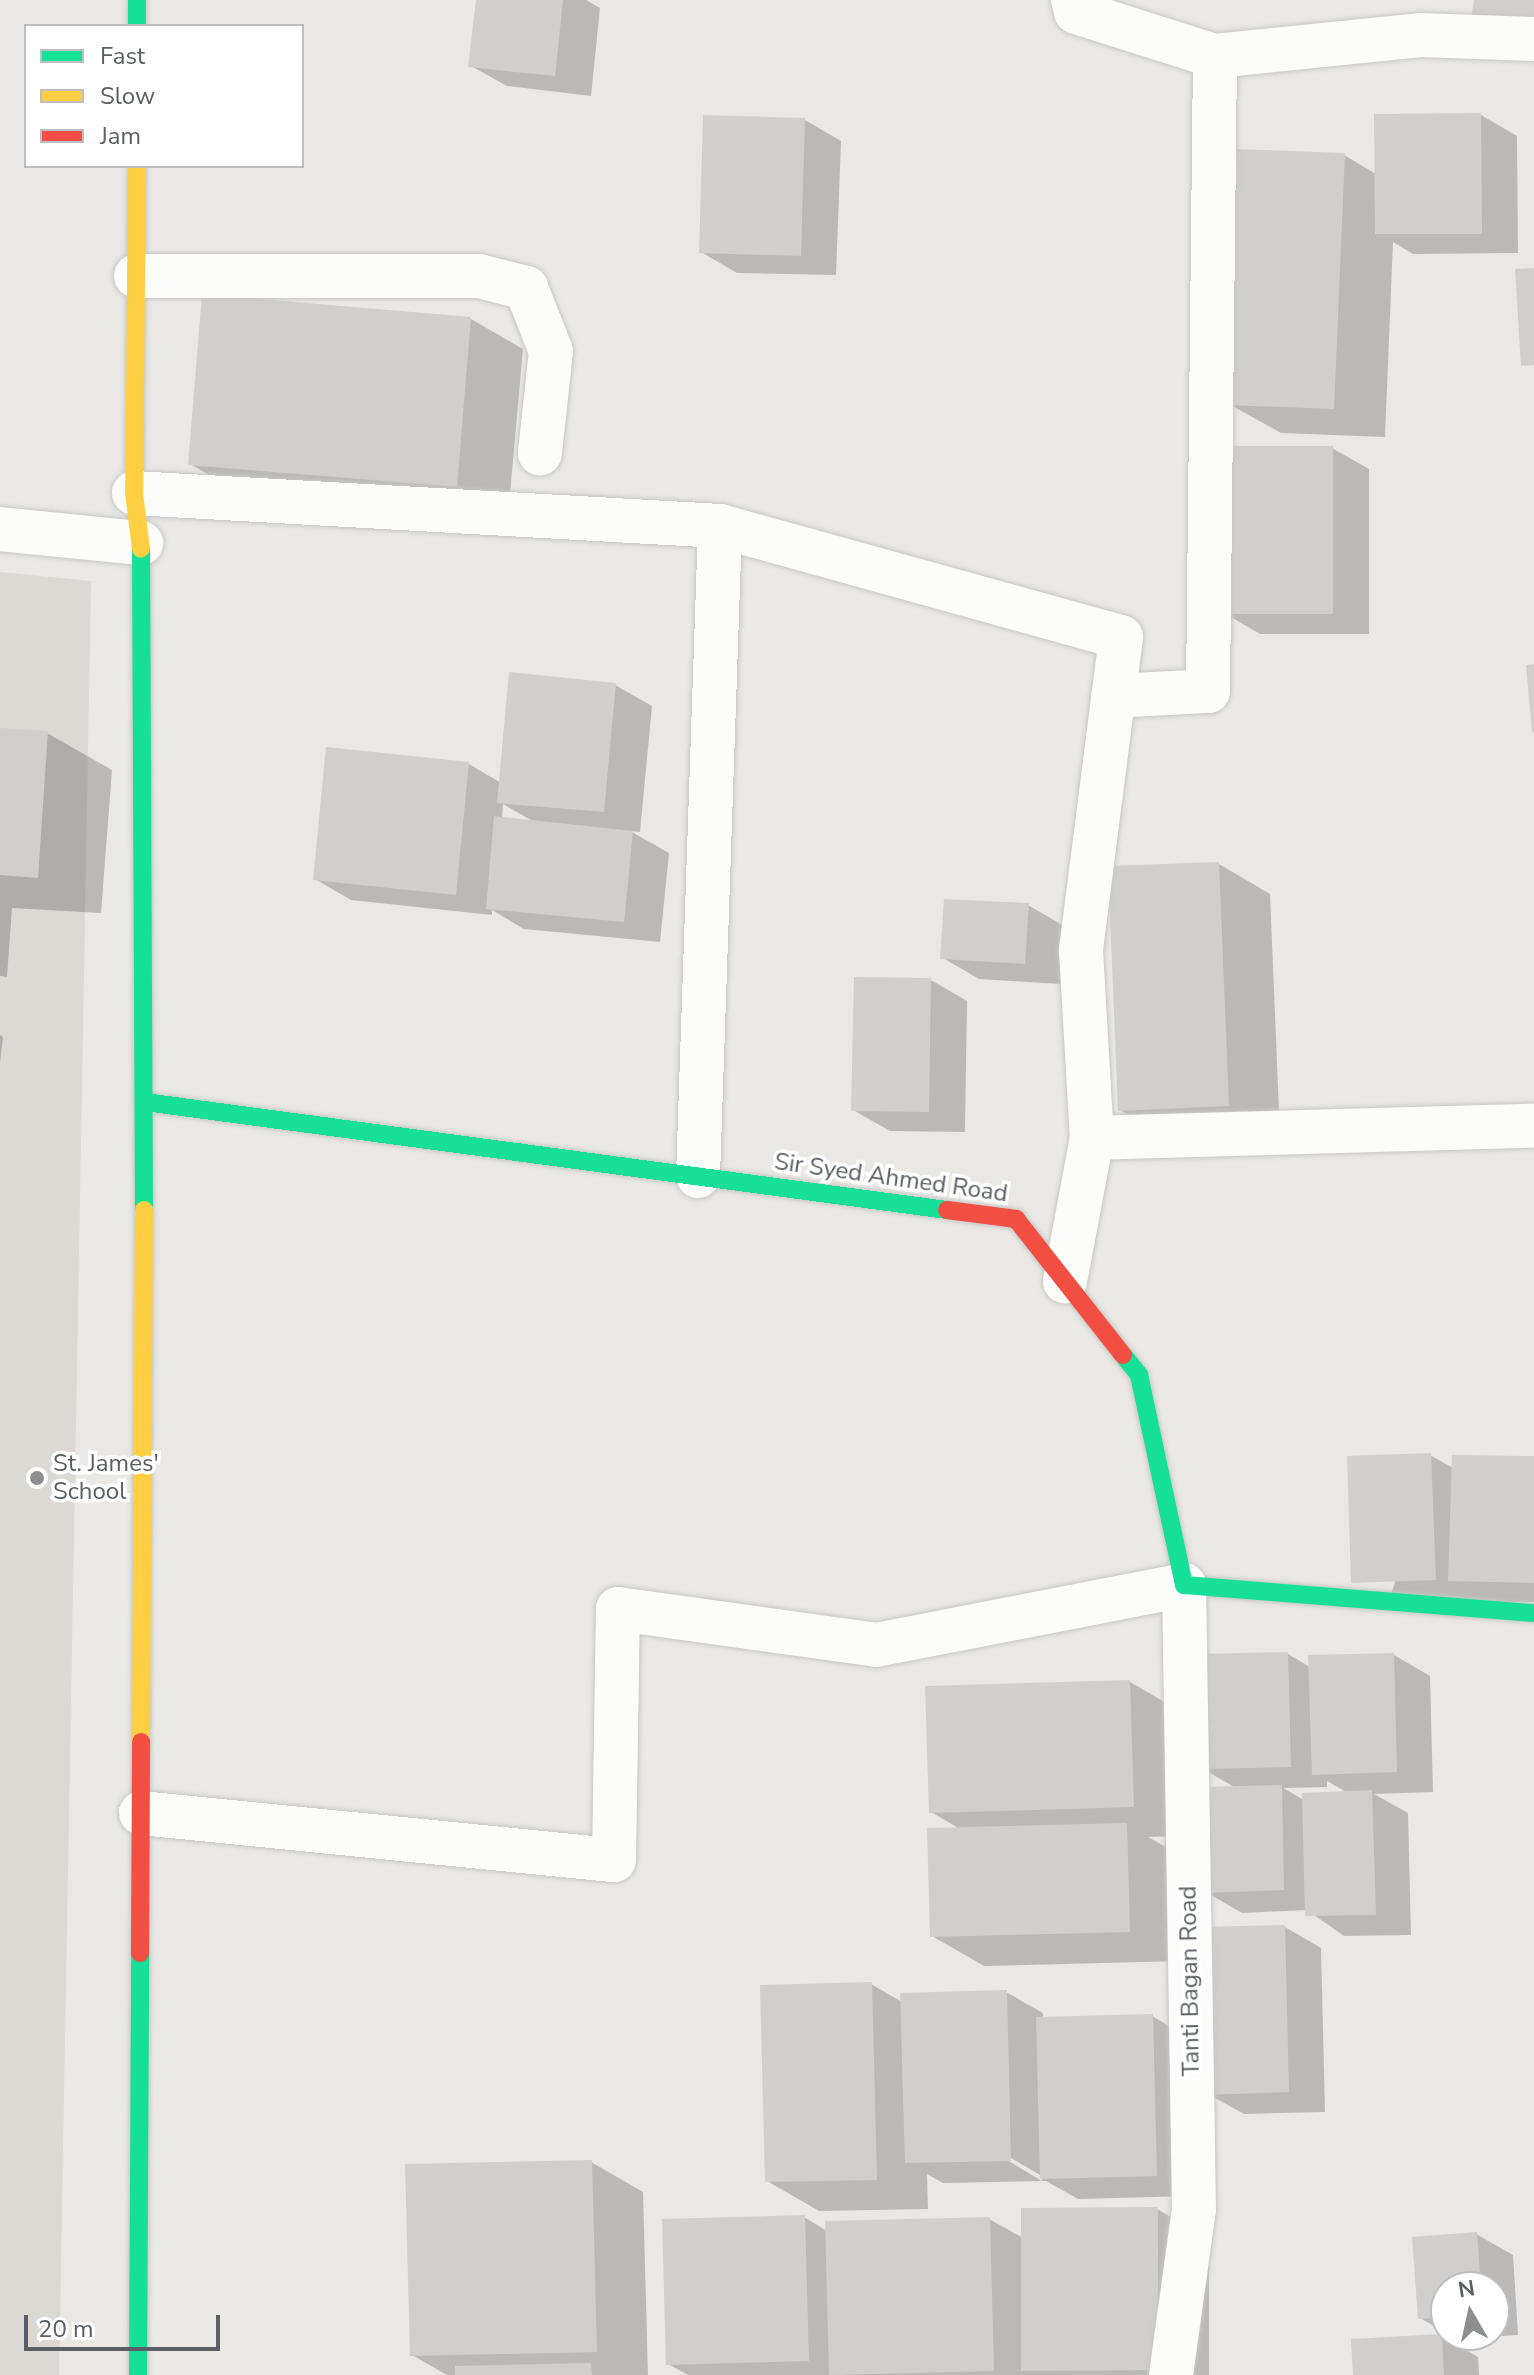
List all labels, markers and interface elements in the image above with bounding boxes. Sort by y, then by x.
legend [24,24,304,168]
text: Fast [100,40,145,72]
text: Slow [100,80,155,112]
text: Jam [100,120,141,152]
street label: Sir Syed Ahmed Road [773,1147,1009,1209]
place label: St. James' School [53,1450,159,1506]
marker: St. James' School [28,1469,46,1487]
street label: Tanti Bagan Road [1174,1886,1206,2076]
north arrow [1430,2271,1510,2351]
text: N [1456,2273,1477,2305]
scale bar [28,2299,224,2349]
text: 20 m [38,2313,94,2345]

